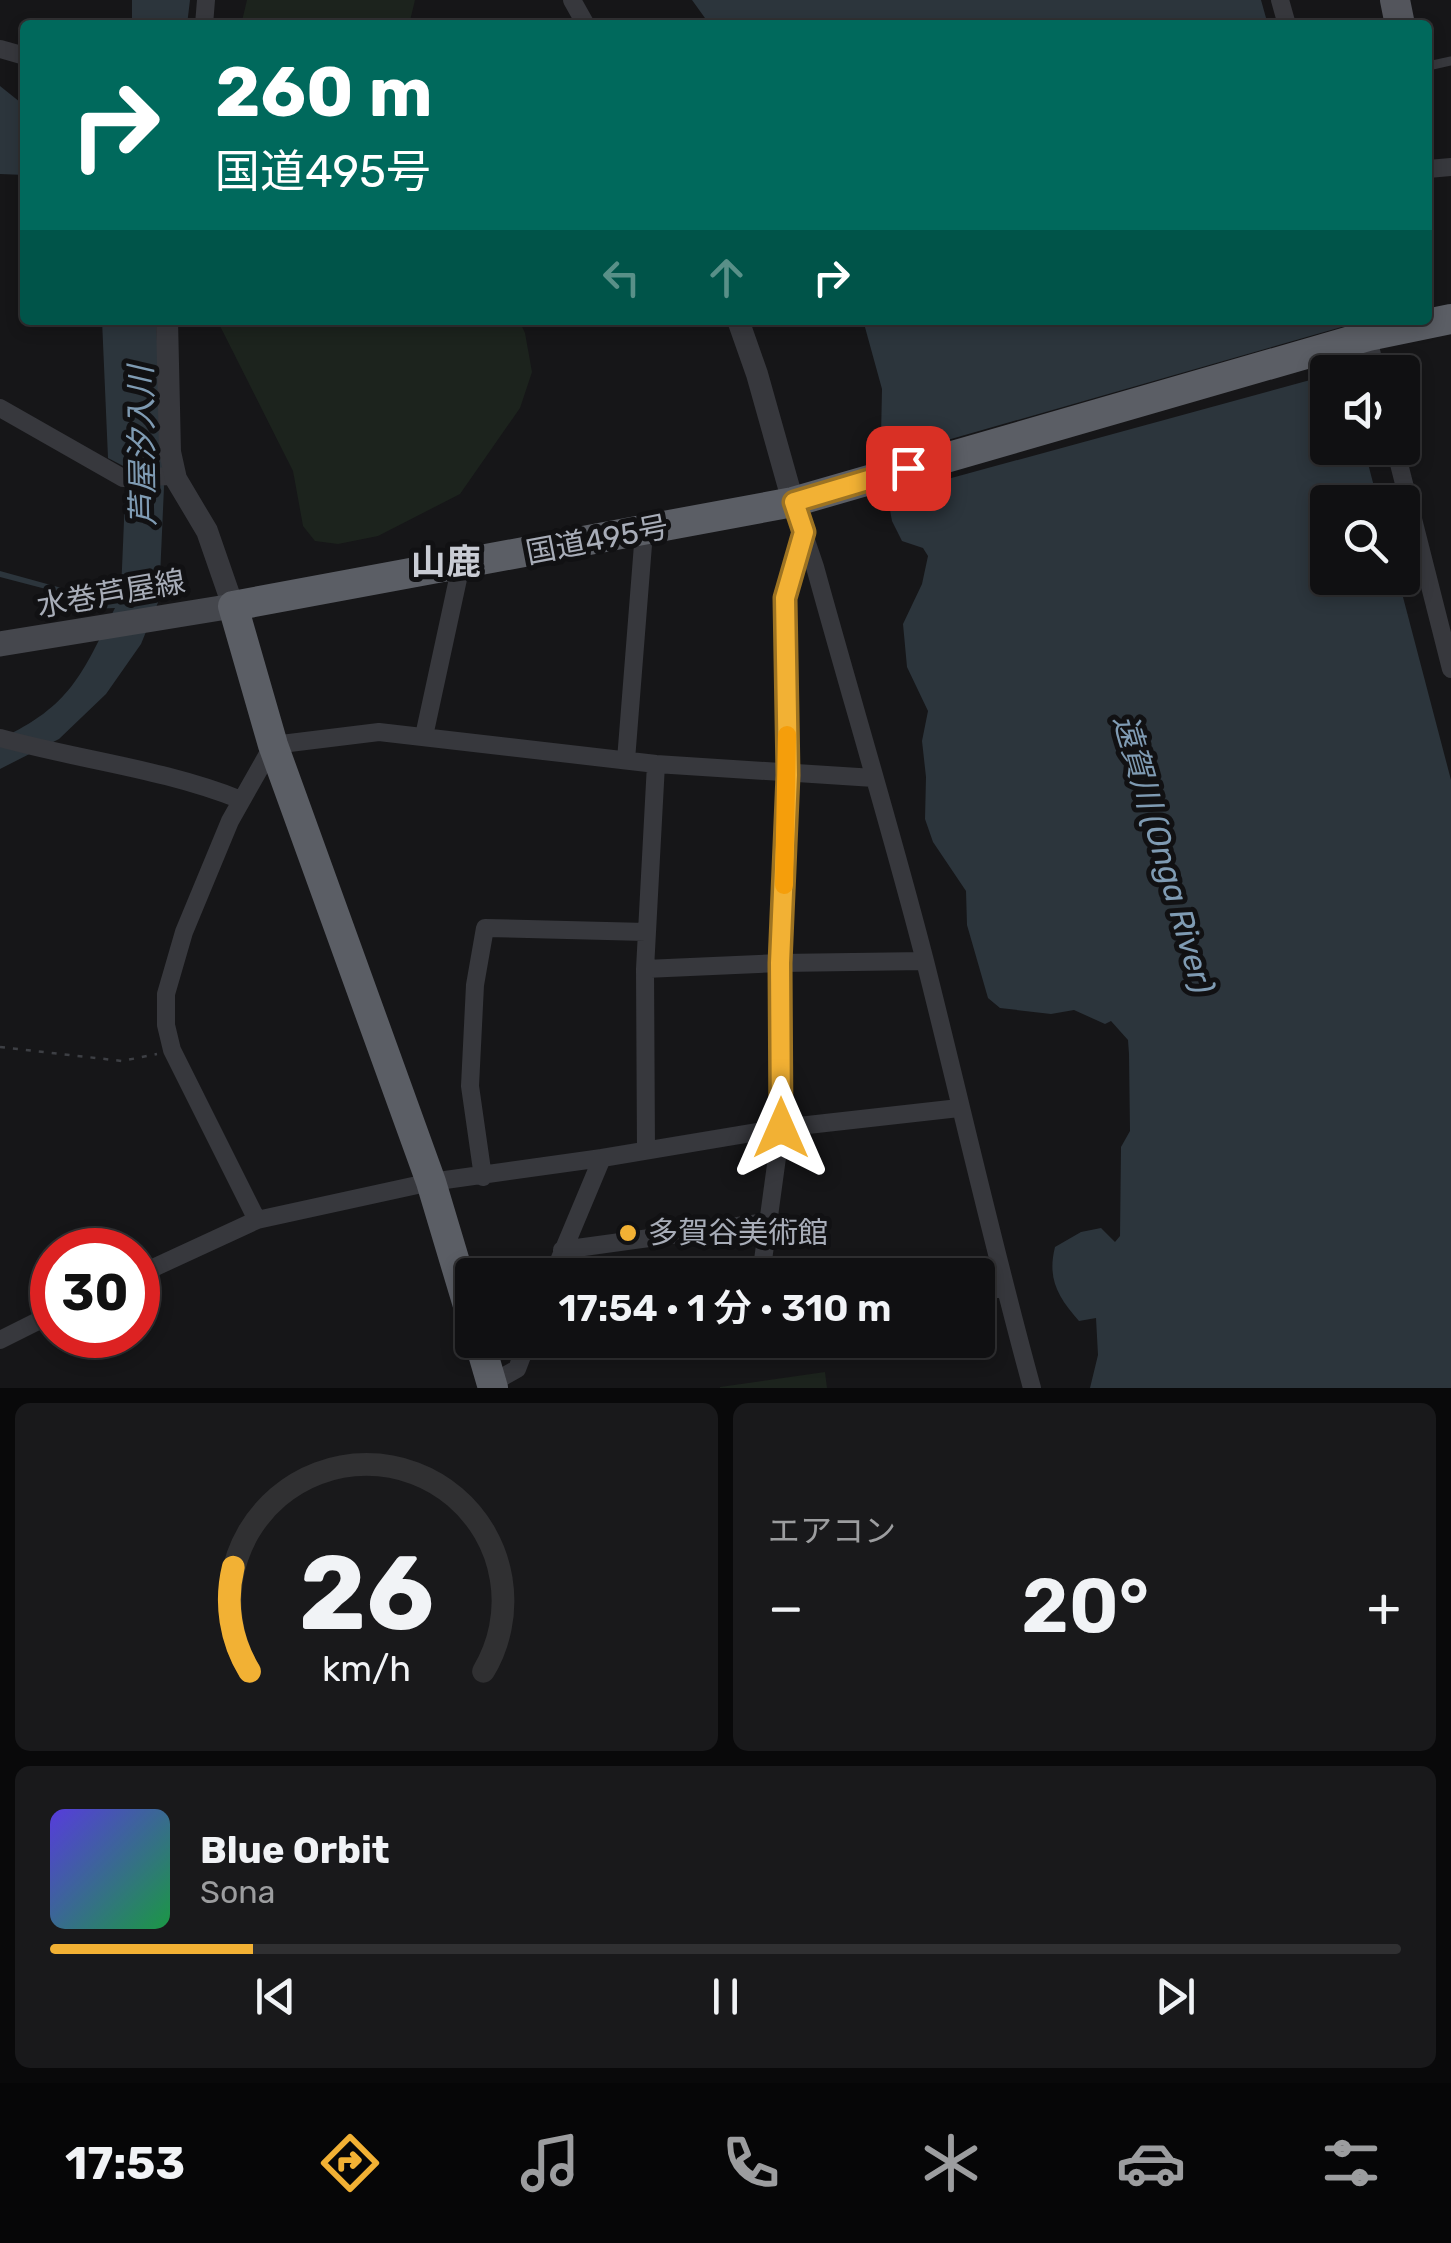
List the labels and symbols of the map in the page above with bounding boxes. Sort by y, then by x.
water label: 芦屋汐入川 [122,363,162,526]
pin [866,426,951,511]
street label: 国道495号 [523,509,671,571]
district label: 山鹿 [411,541,481,583]
street label: 水巻芦屋線 [34,563,188,625]
water label: 遠賀川 (Onga River) [1106,710,1222,998]
position arrow [729,1076,833,1180]
place label: 多賀谷美術館 [648,1215,828,1251]
marker: 多賀谷美術館 [617,1222,639,1244]
speed limit sign: 30 [30,1228,160,1358]

